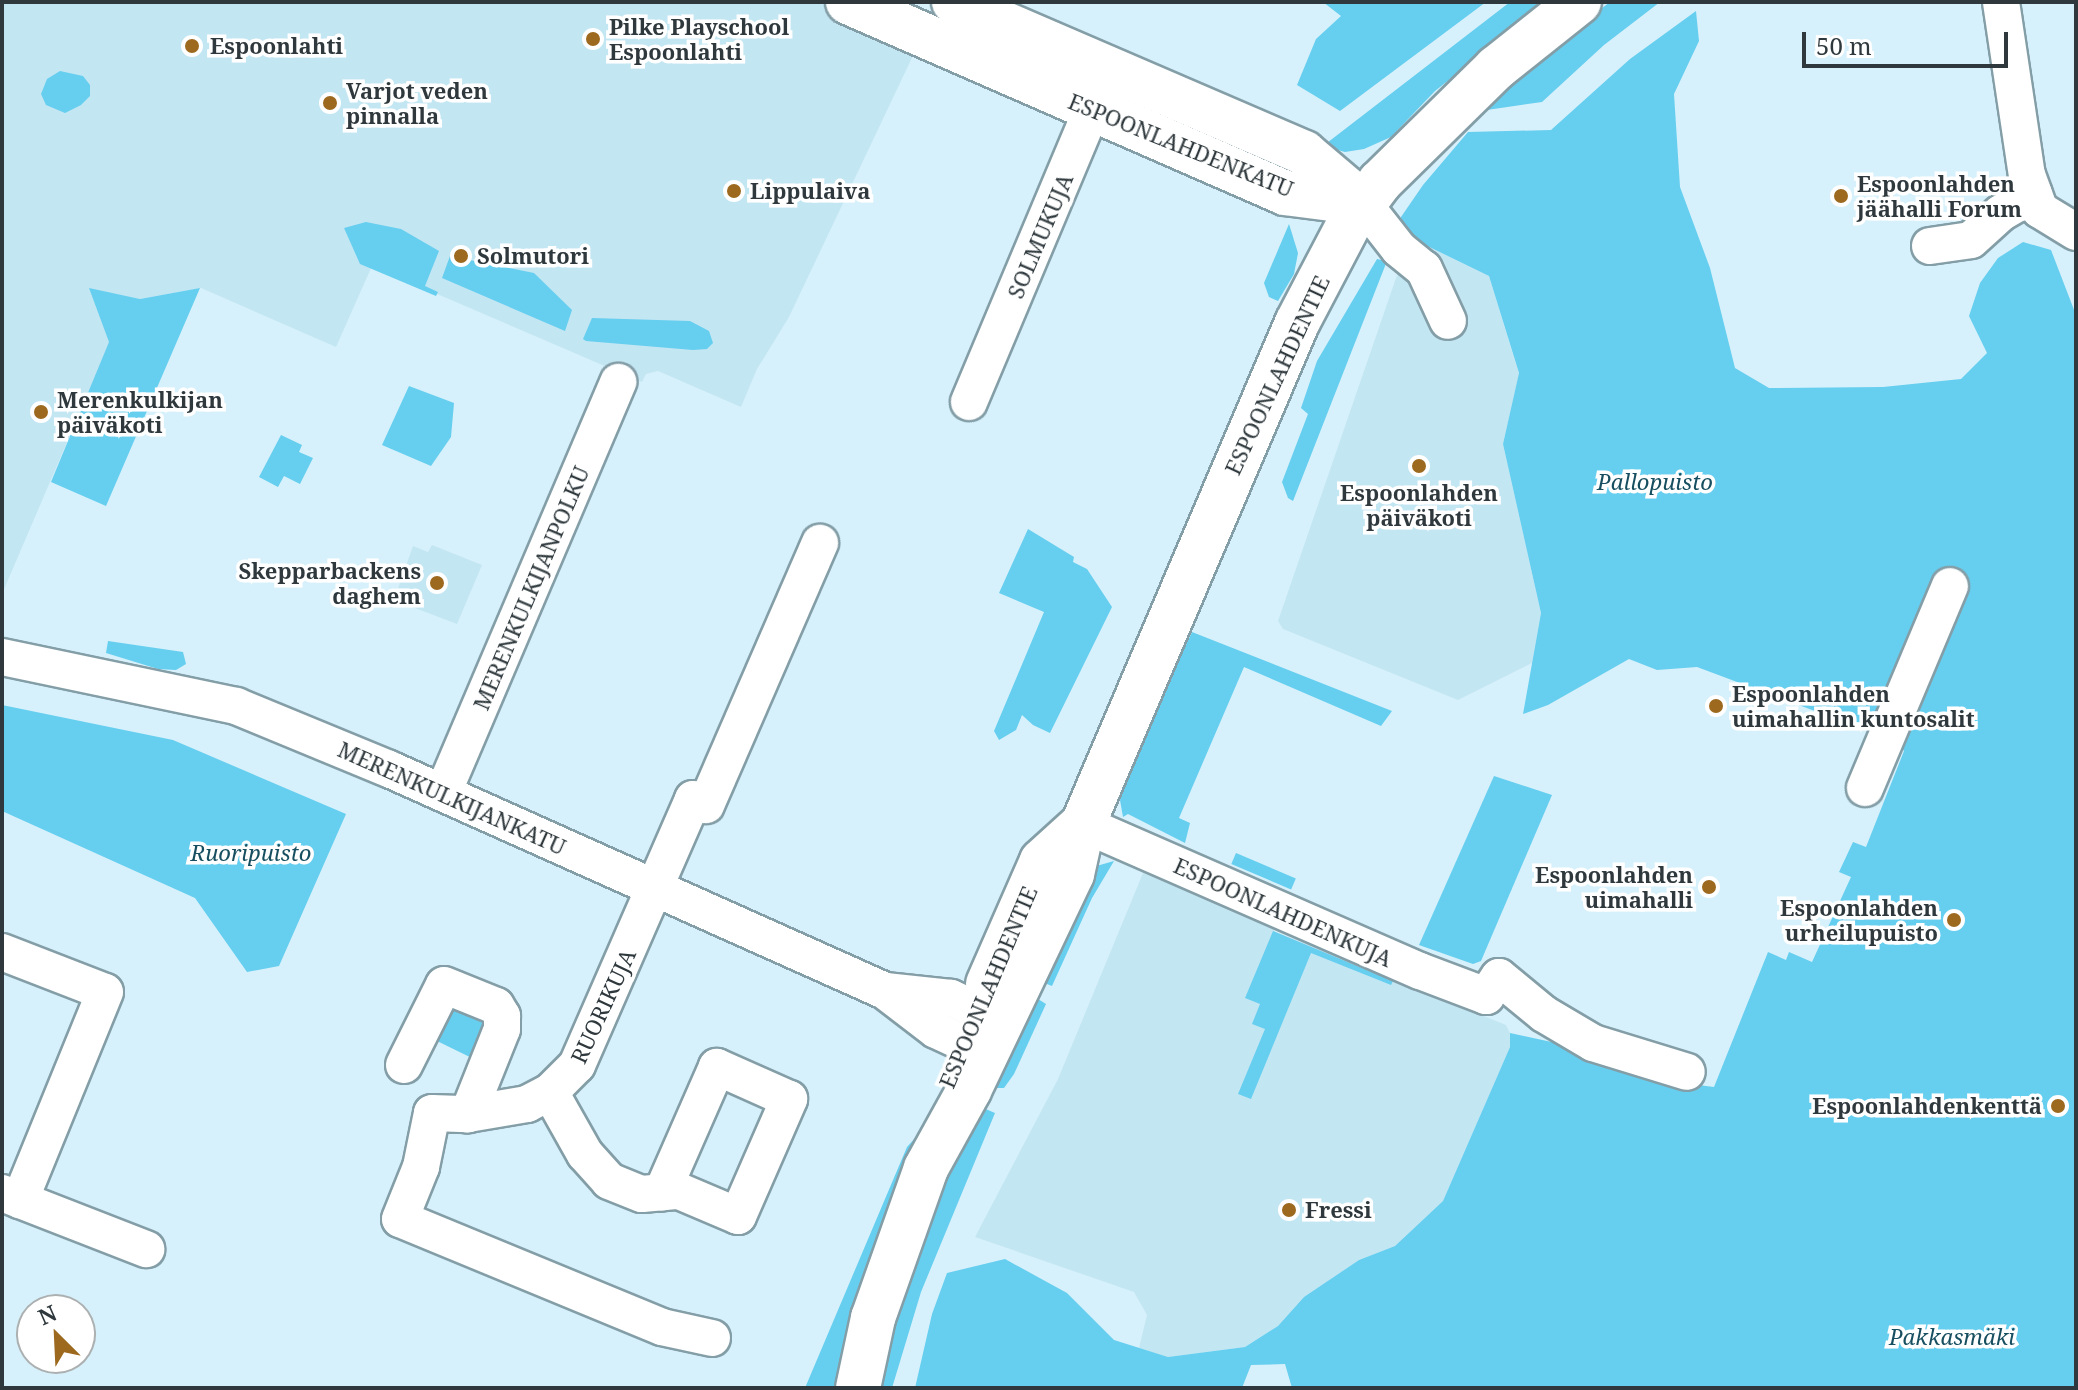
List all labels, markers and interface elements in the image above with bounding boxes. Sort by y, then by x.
place label: Pilke Playschool Espoonlahti [609,13,789,64]
scale bar [1806,16,2012,66]
text: 50 m [1816,29,1872,62]
marker: Pilke Playschool Espoonlahti [584,30,602,48]
place label: Espoonlahti [210,33,343,59]
marker: Espoonlahti [181,35,203,57]
place label: Varjot veden pinnalla [346,77,488,128]
street label: ESPOONLAHDENKATU [1065,88,1297,202]
marker: Varjot veden pinnalla [321,94,339,112]
street label: SOLMUKUJA [1002,170,1078,302]
place label: Espoonlahden jäähalli Forum [1857,170,2022,222]
place label: Lippulaiva [750,178,870,204]
marker: Lippulaiva [725,182,743,200]
marker: Espoonlahden jäähalli Forum [1832,187,1850,205]
place label: Solmutori [477,243,589,269]
marker: Solmutori [452,247,470,265]
street label: ESPOONLAHDENTIE [1219,271,1335,479]
place label: Merenkulkijan päiväkoti [57,386,223,438]
marker: Merenkulkijan päiväkoti [32,403,50,421]
marker: Espoonlahden päiväkoti [1410,457,1428,475]
street label: MERENKULKIJANPOLKU [468,462,594,714]
park label: Pallopuisto [1597,469,1713,495]
place label: Espoonlahden päiväkoti [1340,479,1498,530]
place label: Skepparbackens daghem [239,557,421,608]
marker: Skepparbackens daghem [428,574,446,592]
place label: Espoonlahden uimahallin kuntosalit [1732,680,1975,732]
marker: Espoonlahden uimahallin kuntosalit [1707,697,1725,715]
street label: MERENKULKIJANKATU [334,736,570,860]
park label: Ruoripuisto [191,840,311,866]
street label: ESPOONLAHDENKUJA [1170,852,1396,972]
place label: Espoonlahden uimahalli [1535,861,1693,912]
marker: Espoonlahden uimahalli [1700,878,1718,896]
street label: ESPOONLAHDENTIE [933,882,1043,1092]
place label: Espoonlahden urheilupuisto [1780,894,1938,946]
marker: Espoonlahden urheilupuisto [1945,911,1963,929]
street label: RUORIKUJA [565,945,641,1067]
place label: Espoonlahdenkenttä [1812,1093,2042,1119]
marker: Espoonlahdenkenttä [2049,1097,2067,1115]
place label: Fressi [1305,1197,1372,1223]
marker: Fressi [1280,1201,1298,1219]
north arrow [16,1294,96,1374]
text: N [33,1297,61,1331]
park label: Pakkasmäki [1889,1324,2015,1350]

